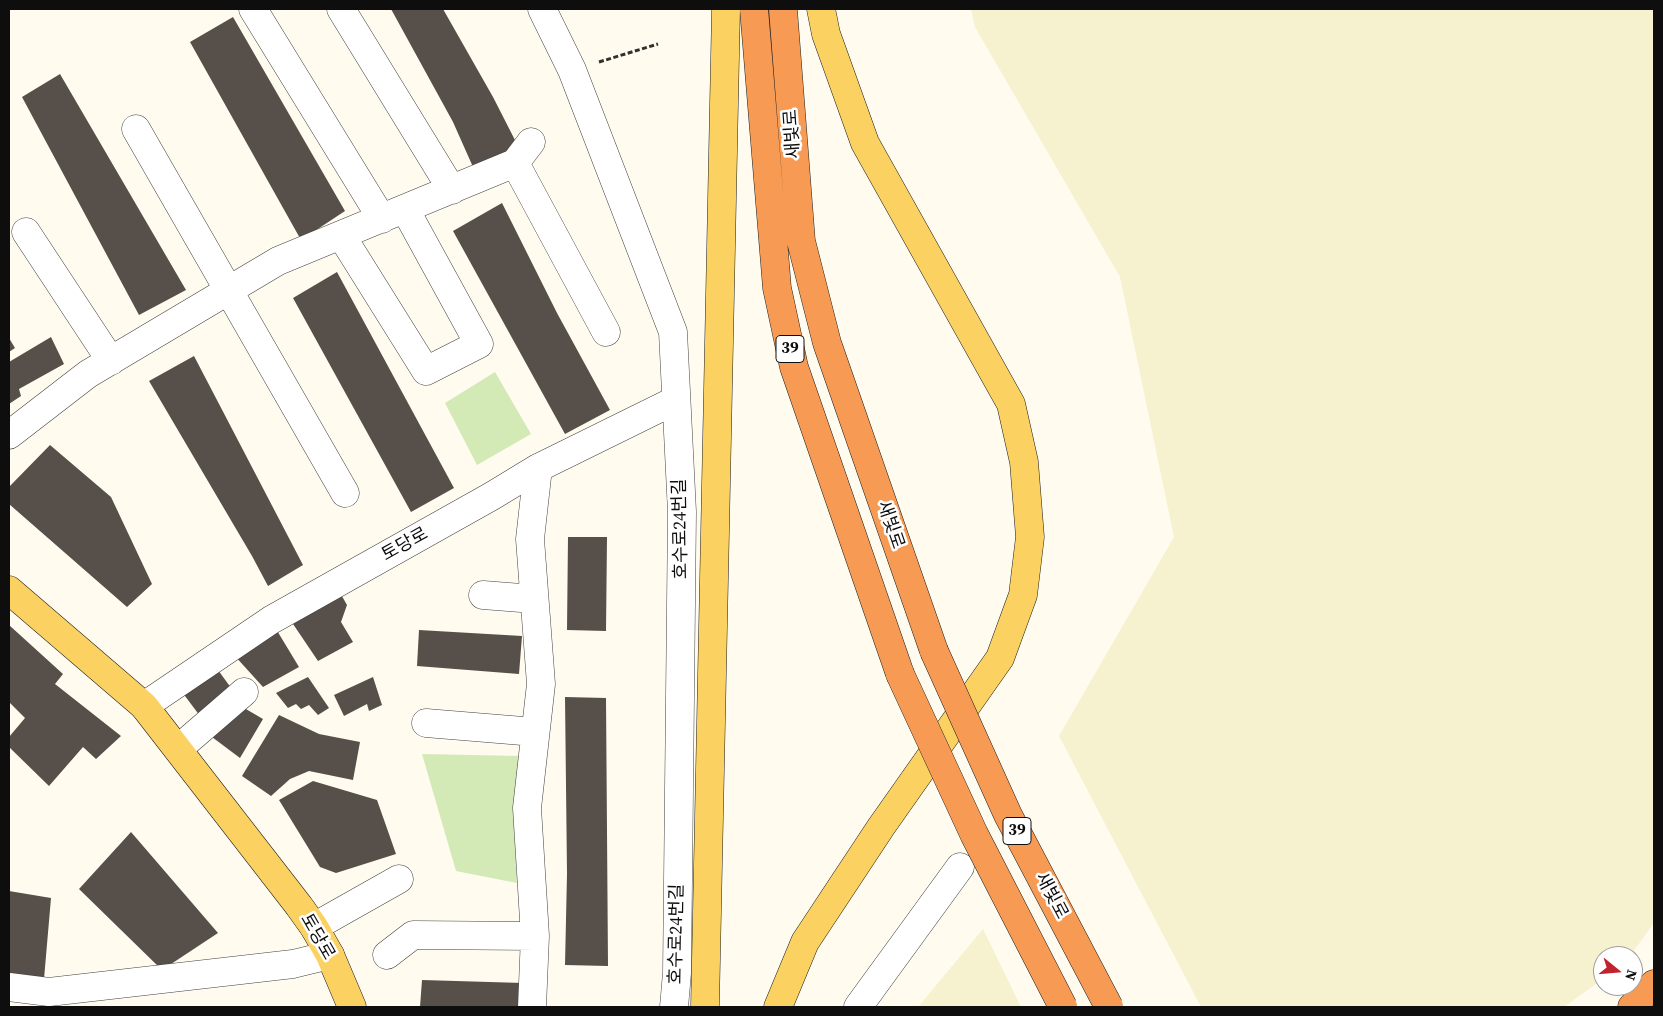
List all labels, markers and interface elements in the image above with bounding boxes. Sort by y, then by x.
street label: 새빛로 [780,108,806,160]
road number: 39 [776,336,804,362]
street label: 호수로24번길 [669,478,693,580]
street label: 새빛로 [872,498,908,552]
street label: 토당로 [378,524,432,566]
road number: 39 [1003,818,1031,844]
street label: 새빛로 [1030,869,1072,923]
street label: 호수로24번길 [665,883,689,985]
street label: 토당로 [295,910,339,964]
north arrow [1593,946,1643,996]
text: N [1620,967,1642,983]

